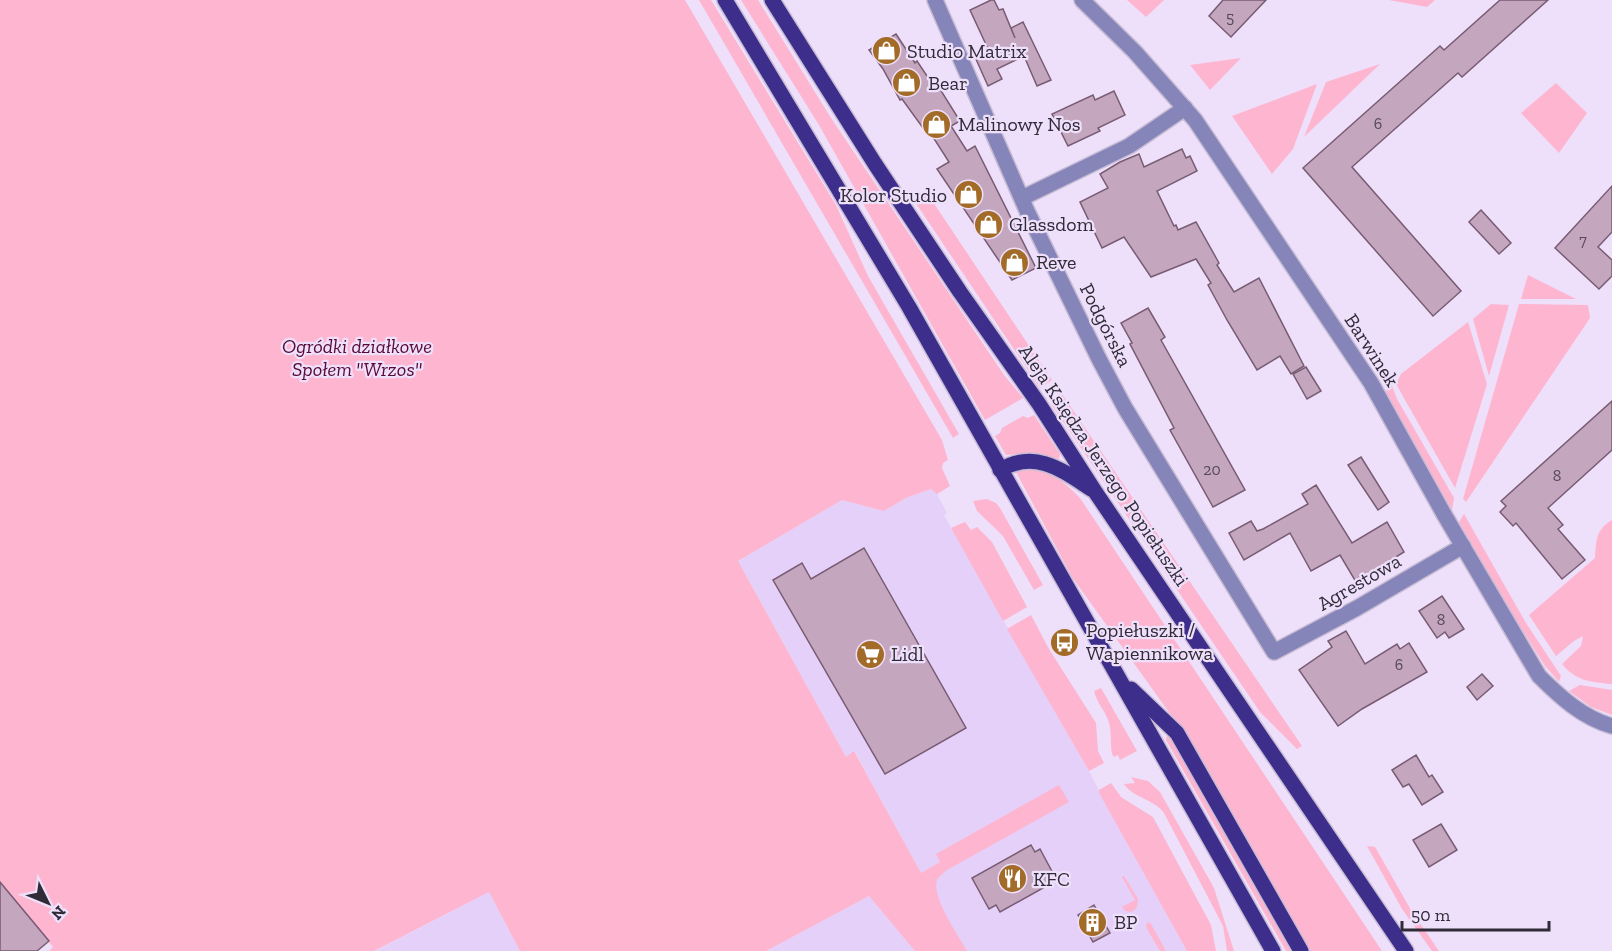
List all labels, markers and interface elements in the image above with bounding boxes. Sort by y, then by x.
house number: 5 [1226,8,1234,27]
shop icon: Studio Matrix [870,35,902,67]
place label: Studio Matrix [907,39,1026,63]
shop icon: Bear [891,67,923,99]
place label: Bear [928,71,968,95]
shop icon: Malinowy Nos [921,108,953,140]
place label: Malinowy Nos [958,112,1080,136]
house number: 6 [1374,114,1382,133]
shop icon: Kolor Studio [952,179,984,211]
place label: Kolor Studio [840,183,947,207]
shop icon: Glassdom [972,208,1004,240]
place label: Glassdom [1009,212,1095,236]
house number: 7 [1579,231,1587,250]
shop icon: Reve [999,246,1031,278]
place label: Reve [1036,250,1076,274]
street label: Podgórska [1075,279,1137,371]
street label: Barwinek [1340,309,1405,392]
park label: Ogródki działkowe Społem "Wrzos" [282,334,432,381]
street label: Aleja Księdza Jerzego Popiełuszki [1014,340,1194,591]
house number: 20 [1203,460,1221,479]
house number: 8 [1553,466,1561,485]
street label: Agrestowa [1313,548,1405,616]
house number: 8 [1437,610,1445,629]
place label: Popiełuszki / Wapiennikowa [1086,618,1213,665]
bus stop icon: Popiełuszki / Wapiennikowa [1049,626,1081,658]
supermarket icon: Lidl [854,638,886,670]
place label: Lidl [891,642,924,666]
house number: 6 [1395,655,1403,674]
restaurant icon: KFC [996,863,1028,895]
place label: KFC [1033,867,1070,891]
north arrow [18,873,78,933]
scale bar [1402,894,1549,932]
text: N [48,902,70,924]
text: 50 m [1411,904,1451,926]
building icon: BP [1077,906,1109,938]
place label: BP [1114,910,1138,934]

